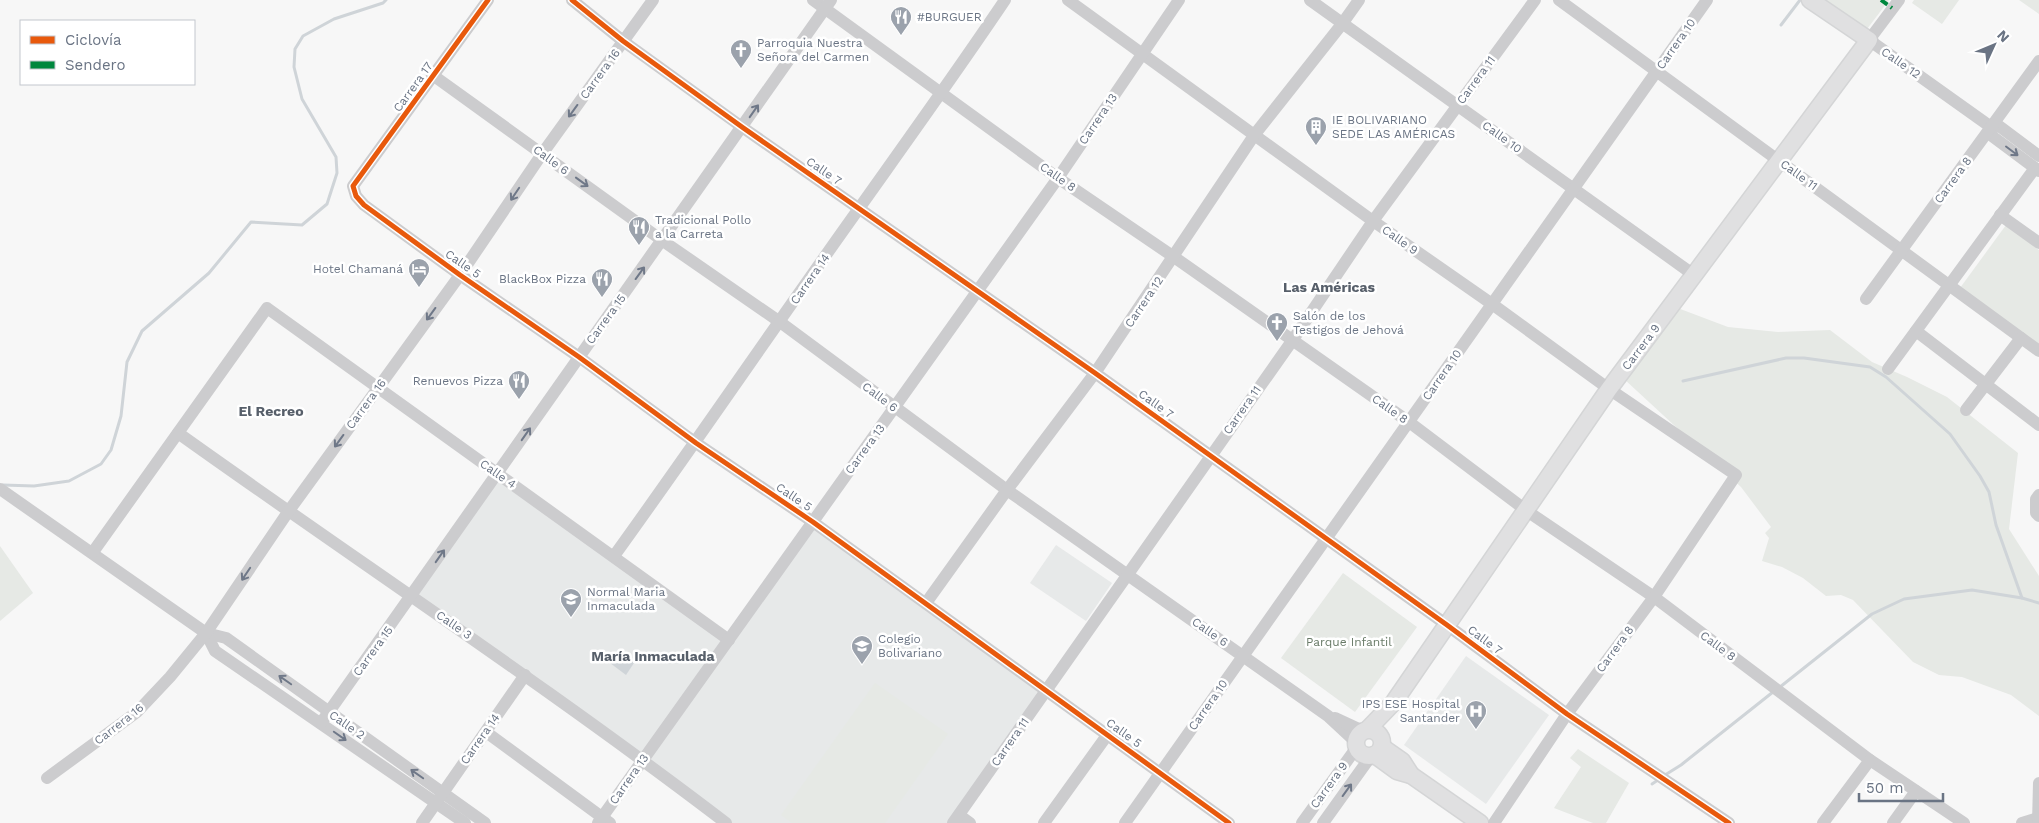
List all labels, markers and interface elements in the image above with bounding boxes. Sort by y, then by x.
restaurant icon: #BURGUER [889,5,913,36]
place label: #BURGUER [917,10,982,24]
street label: Carrera 10 [1653,16,1699,72]
legend [20,20,195,85]
north arrow [1969,20,2019,70]
text: N [1994,27,2013,45]
text: Ciclovía [65,31,122,49]
place label: Parroquia Nuestra Señora del Carmen [757,36,869,64]
church icon: Parroquia Nuestra Señora del Carmen [729,38,753,69]
street label: Calle 12 [1879,44,1923,82]
street label: Carrera 16 [577,46,623,102]
street label: Carrera 11 [1454,53,1498,107]
text: Sendero [65,56,126,74]
street label: Carrera 17 [390,59,436,115]
street label: Carrera 13 [1076,91,1120,147]
one-way arrow [568,104,578,118]
one-way arrow [749,104,759,118]
place label: IE BOLIVARIANO SEDE LAS AMÉRICAS [1332,113,1455,141]
building icon: IE BOLIVARIANO SEDE LAS AMÉRICAS [1304,115,1328,146]
street label: Calle 10 [1480,118,1524,156]
street label: Calle 6 [530,142,572,178]
one-way arrow [2005,146,2019,156]
street label: Calle 7 [804,154,845,188]
street label: Carrera 8 [1931,154,1975,206]
street label: Calle 11 [1778,157,1820,193]
street label: Calle 8 [1037,160,1079,194]
one-way arrow [575,177,588,188]
one-way arrow [510,187,520,201]
place label: Tradicional Pollo a la Carreta [655,213,751,241]
restaurant icon: Tradicional Pollo a la Carreta [627,215,651,246]
street label: Calle 9 [1379,223,1421,257]
street label: Calle 5 [442,247,484,281]
street label: Carrera 14 [787,251,833,307]
hotel icon: Hotel Chamaná [407,257,431,288]
place label: Hotel Chamaná [313,262,403,276]
one-way arrow [635,266,645,280]
restaurant icon: BlackBox Pizza [590,267,614,298]
place label: BlackBox Pizza [499,272,586,286]
street label: Carrera 12 [1122,274,1166,330]
district label: Las Américas [1283,279,1376,295]
street label: Carrera 15 [583,291,629,347]
one-way arrow [426,307,436,321]
place label: Salón de los Testigos de Jehová [1293,309,1404,337]
church icon: Salón de los Testigos de Jehová [1265,311,1289,342]
street label: Carrera 9 [1619,321,1663,373]
street label: Carrera 10 [1419,347,1465,403]
restaurant icon: Renuevos Pizza [507,369,531,400]
place label: Renuevos Pizza [413,374,503,388]
street label: Carrera 16 [343,376,389,432]
street label: Calle 6 [860,379,900,415]
street label: Carrera 11 [1220,383,1264,437]
street label: Calle 7 [1136,387,1176,421]
street label: Calle 8 [1369,392,1411,426]
district label: El Recreo [238,403,304,419]
street label: Carrera 13 [842,421,888,477]
one-way arrow [521,427,531,441]
one-way arrow [334,434,344,448]
street label: Calle 4 [477,457,519,491]
street label: Calle 5 [773,480,815,514]
one-way arrow [435,549,445,563]
one-way arrow [241,567,251,581]
place label: Normal Maria Inmaculada [587,585,665,613]
school or university icon: Normal Maria Inmaculada [559,587,583,618]
street label: Calle 3 [433,608,475,642]
street label: Calle 6 [1189,615,1231,649]
street label: Calle 7 [1465,622,1505,658]
street label: Carrera 15 [350,623,396,679]
street label: Carrera 8 [1593,623,1637,675]
street label: Calle 8 [1698,628,1738,664]
place label: Colegio Bolivariano [878,632,942,660]
school or university icon: Colegio Bolivariano [850,634,874,665]
park label: Parque Infantil [1306,635,1392,649]
district label: María Inmaculada [591,648,716,664]
one-way arrow [278,675,292,685]
street label: Carrera 10 [1185,677,1231,733]
place label: IPS ESE Hospital Santander [1362,697,1460,725]
hospital icon: IPS ESE Hospital Santander [1464,699,1488,730]
street label: Carrera 16 [92,700,146,748]
street label: Calle 2 [326,708,368,742]
street label: Carrera 14 [457,711,503,767]
street label: Carrera 11 [988,715,1032,769]
street label: Calle 5 [1104,715,1144,751]
one-way arrow [333,731,347,741]
street label: Carrera 13 [607,751,651,807]
street label: Carrera 9 [1307,759,1351,811]
one-way arrow [410,769,424,779]
scale bar [1859,770,1943,802]
text: 50 m [1866,779,1903,797]
one-way arrow [1342,783,1352,797]

